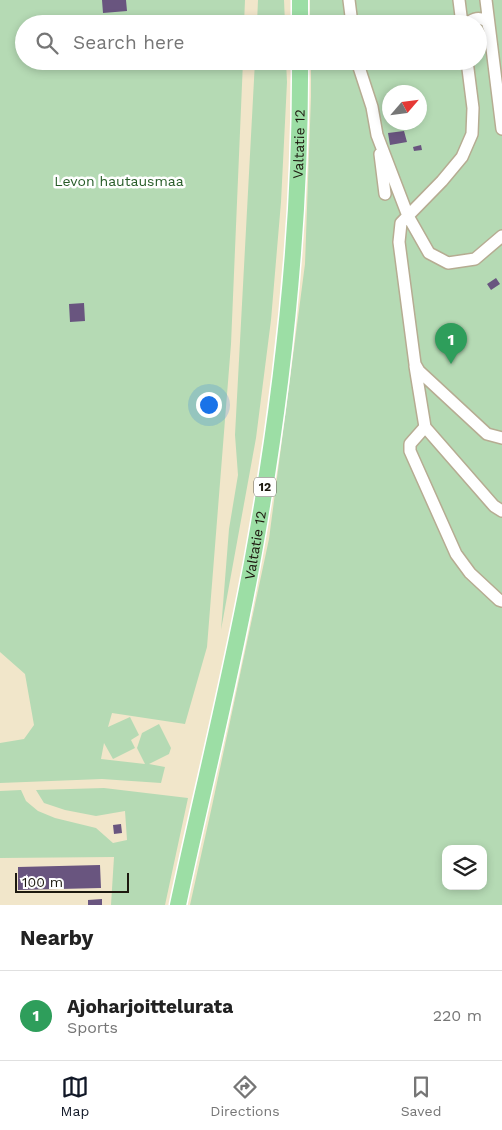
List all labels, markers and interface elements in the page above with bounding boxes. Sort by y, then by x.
search box [15,15,487,70]
icon: search [33,29,61,57]
text: Search here [73,31,184,54]
north arrow [382,85,427,130]
street label: Valtatie 12 [290,109,308,179]
park label: Levon hautausmaa [54,173,184,189]
pin: 1 [435,323,467,364]
your location [196,392,222,418]
road number: 12 [254,478,276,497]
street label: Valtatie 12 [241,510,269,581]
map controls [442,845,487,890]
button: layers [442,845,487,890]
scale bar [15,870,129,893]
text: 100 m [22,874,63,890]
text: Nearby [20,925,93,950]
text: Ajoharjoittelurata [67,995,233,1018]
text: 1 [33,1006,39,1025]
text: 220 m [433,1006,482,1025]
text: Sports [67,1018,118,1037]
tab: Map [61,1073,89,1119]
tab: Directions [210,1073,280,1119]
tab: Saved [401,1073,441,1119]

